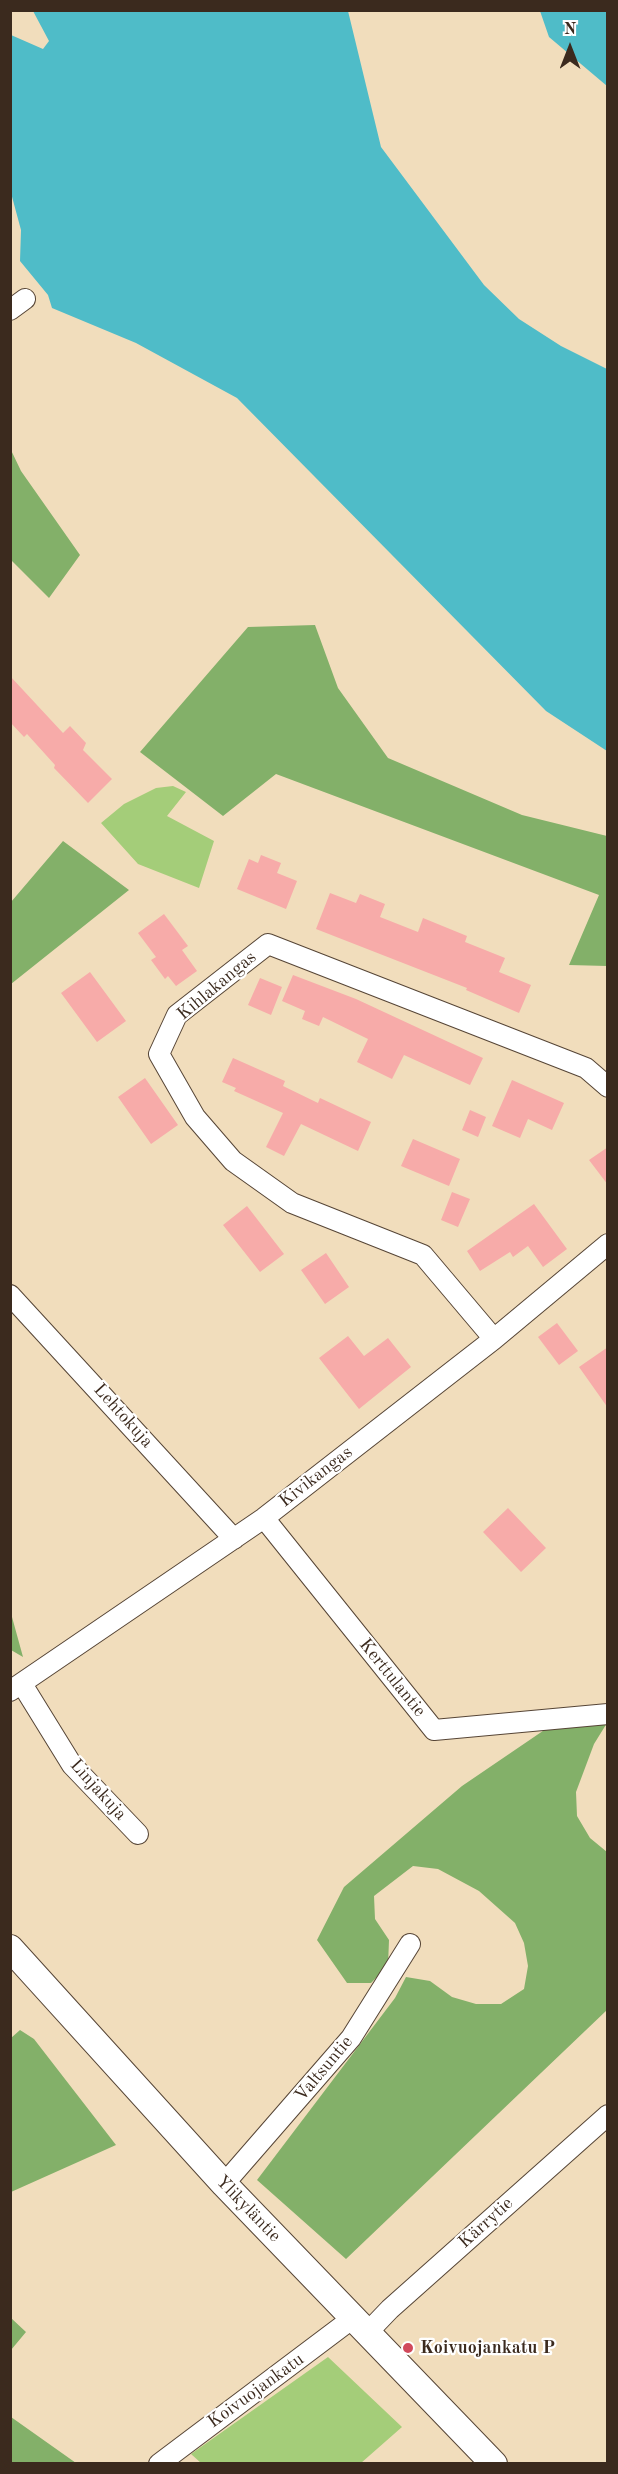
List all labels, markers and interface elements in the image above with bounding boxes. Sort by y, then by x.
north arrow [540,18,600,78]
text: N [564,22,576,38]
street label: Kihlakangas [173,947,261,1025]
street label: Lehtokuja [89,1379,157,1453]
street label: Kivikangas [275,1442,357,1512]
street label: Kerttulantie [354,1635,430,1721]
street label: Linjakuja [65,1755,131,1825]
street label: Valtsuntie [290,2032,358,2106]
street label: Ylikyläntie [211,2171,285,2247]
street label: Kärrytie [454,2193,518,2253]
place label: Koivuojankatu P [420,2337,555,2359]
marker: Koivuojankatu P [401,2341,415,2355]
street label: Koivuojankatu [204,2349,308,2433]

